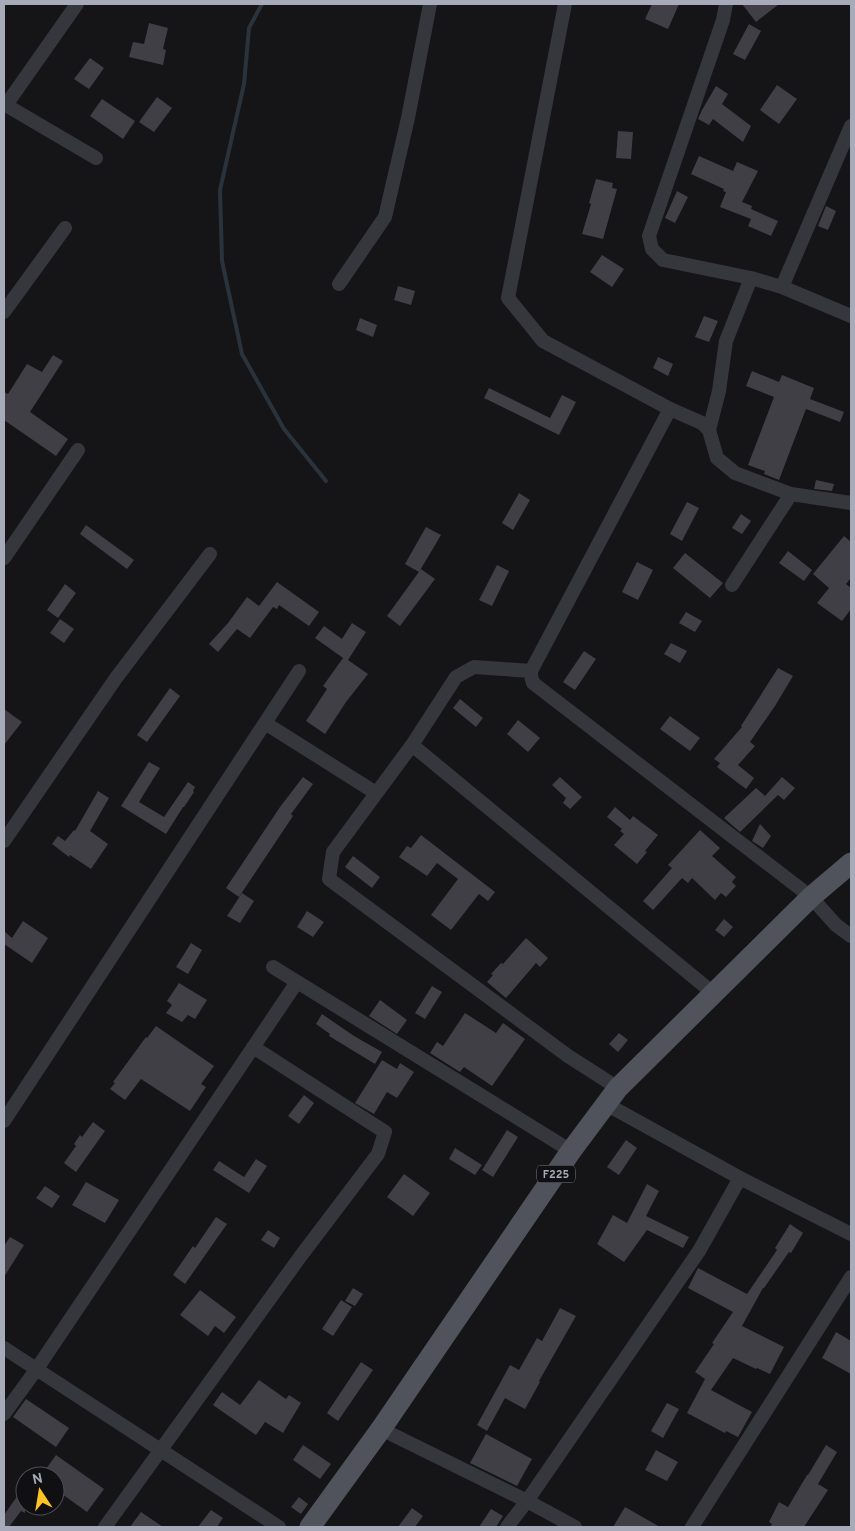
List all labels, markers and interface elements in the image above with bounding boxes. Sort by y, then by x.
road number: F225 [537,1166,575,1182]
north arrow [15,1466,65,1516]
text: N [31,1470,44,1489]

